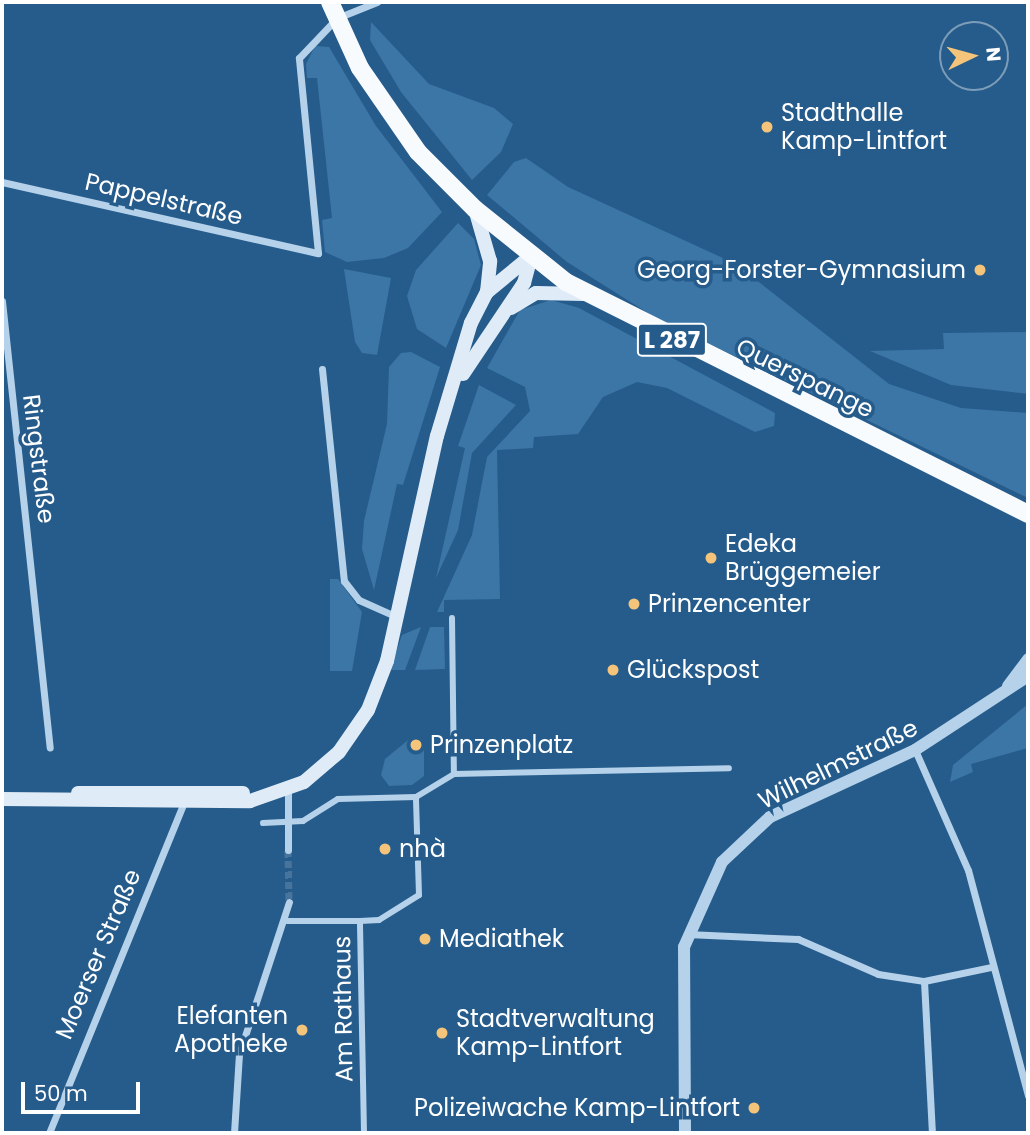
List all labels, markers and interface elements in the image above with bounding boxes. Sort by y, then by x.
north arrow [939,21,1009,91]
text: N [979,46,1007,63]
place label: Stadthalle Kamp-Lintfort [781,99,947,155]
marker: Stadthalle Kamp-Lintfort [759,119,775,135]
street label: Pappelstraße [82,167,246,231]
place label: Georg-Forster-Gymnasium [637,256,966,284]
marker: Georg-Forster-Gymnasium [972,262,988,278]
road number: L 287 [635,320,709,360]
street label: Querspange [731,332,879,424]
street label: Ringstraße [17,393,61,525]
place label: Edeka Brüggemeier [725,530,881,586]
marker: Edeka Brüggemeier [703,550,719,566]
place label: Prinzencenter [648,590,811,618]
marker: Prinzencenter [626,596,642,612]
place label: Glückspost [627,656,759,684]
marker: Glückspost [605,662,621,678]
street label: Wilhelmstraße [754,713,922,815]
place label: Prinzenplatz [430,731,573,759]
marker: Prinzenplatz [408,737,424,753]
place label: nhà [399,835,446,863]
marker: nhà [377,841,393,857]
street label: Moerser Straße [49,865,147,1043]
place label: Mediathek [439,925,564,953]
marker: Mediathek [417,931,433,947]
street label: Am Rathaus [327,936,359,1082]
place label: Elefanten Apotheke [174,1002,288,1058]
place label: Stadtverwaltung Kamp-Lintfort [456,1005,655,1061]
marker: Elefanten Apotheke [294,1022,310,1038]
marker: Stadtverwaltung Kamp-Lintfort [434,1025,450,1041]
scale bar [24,1068,144,1112]
text: 50 m [34,1079,88,1108]
place label: Polizeiwache Kamp-Lintfort [414,1094,740,1122]
marker: Polizeiwache Kamp-Lintfort [746,1100,762,1116]

